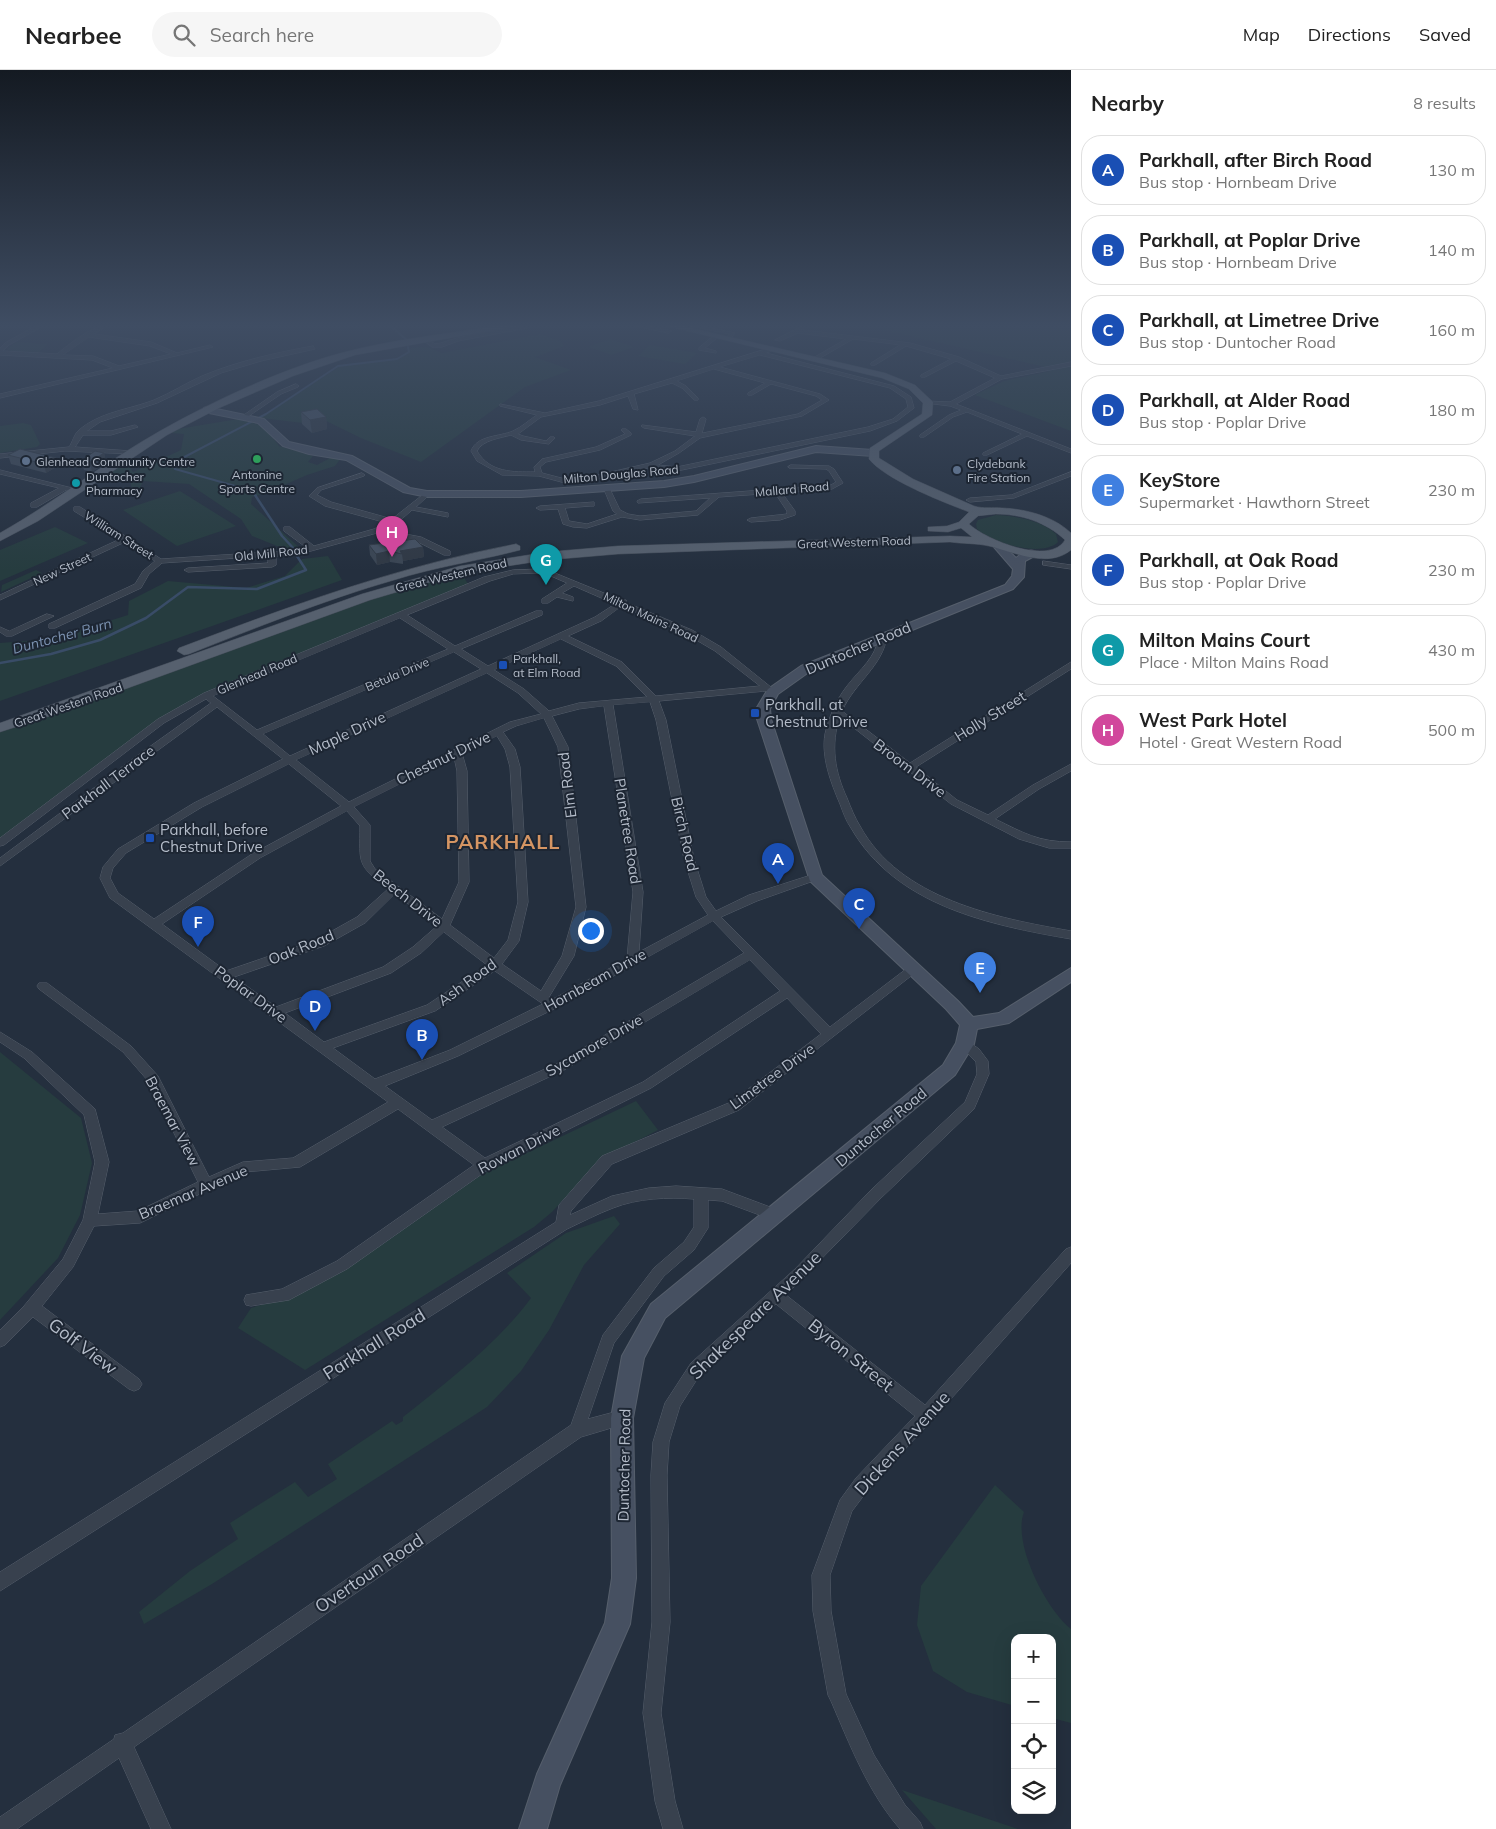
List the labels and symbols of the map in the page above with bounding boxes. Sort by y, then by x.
marker: Antonine Sports Centre [251,453,263,465]
place label: Glenhead Community Centre [36,454,195,469]
marker: Glenhead Community Centre [20,455,32,467]
place label: Clydebank Fire Station [967,456,1030,485]
street label: Milton Douglas Road [563,461,679,487]
marker: Clydebank Fire Station [951,464,963,476]
place label: Antonine Sports Centre [219,467,295,496]
place label: Duntocher Pharmacy [86,469,144,498]
marker: Duntocher Pharmacy [70,477,82,489]
street label: Mallard Road [754,478,830,500]
street label: William Street [82,508,156,562]
pin: H [376,516,408,557]
street label: Great Western Road [797,533,911,551]
street label: Old Mill Road [233,542,309,564]
pin: G [530,544,562,585]
street label: New Street [31,549,93,589]
street label: Great Western Road [394,555,508,595]
street label: Milton Mains Road [601,588,701,646]
water label: Duntocher Burn [10,614,114,658]
street label: Duntocher Road [802,617,914,679]
street label: Glenhead Road [215,650,299,698]
place label: Parkhall, at Elm Road [513,651,581,680]
street label: Betula Drive [363,654,431,694]
marker: Parkhall, at Elm Road [497,659,509,671]
street label: Great Western Road [12,679,124,731]
street label: Holly Street [951,687,1029,745]
place label: Parkhall, at Chestnut Drive [765,695,868,731]
street label: Maple Drive [305,707,389,759]
marker: Parkhall, at Chestnut Drive [749,707,761,719]
street label: Chestnut Drive [393,727,493,789]
street label: Broom Drive [870,735,950,801]
street label: Parkhall Terrace [58,741,158,823]
street label: Elm Road [554,751,580,819]
street label: Planetree Road [610,777,646,885]
street label: Birch Road [667,795,703,873]
place label: Parkhall, before Chestnut Drive [160,820,268,856]
district label: PARKHALL [445,829,561,854]
marker: Parkhall, before Chestnut Drive [144,832,156,844]
pin: A [762,843,794,884]
street label: Beech Drive [369,865,447,931]
pin: C [843,888,875,929]
pin: F [182,906,214,947]
your location [578,918,604,944]
street label: Oak Road [265,925,337,969]
street label: Hornbeam Drive [541,944,649,1016]
pin: E [964,952,996,993]
street label: Ash Road [434,954,500,1010]
street label: Poplar Drive [211,961,291,1027]
pin: D [299,990,331,1031]
street label: Sycamore Drive [542,1010,646,1080]
pin: B [406,1019,438,1060]
street label: Limetree Drive [726,1039,818,1113]
street label: Braemar View [141,1073,205,1169]
street label: Duntocher Road [832,1083,930,1171]
street label: Rowan Drive [475,1120,563,1178]
street label: Braemar Avenue [136,1160,250,1224]
street label: Shakespeare Avenue [684,1246,826,1384]
street label: Parkhall Road [318,1303,430,1385]
street label: Golf View [44,1313,122,1380]
street label: Byron Street [804,1313,898,1397]
street label: Dickens Avenue [849,1386,955,1500]
street label: Duntocher Road [614,1408,634,1522]
street label: Overtoun Road [310,1528,428,1618]

